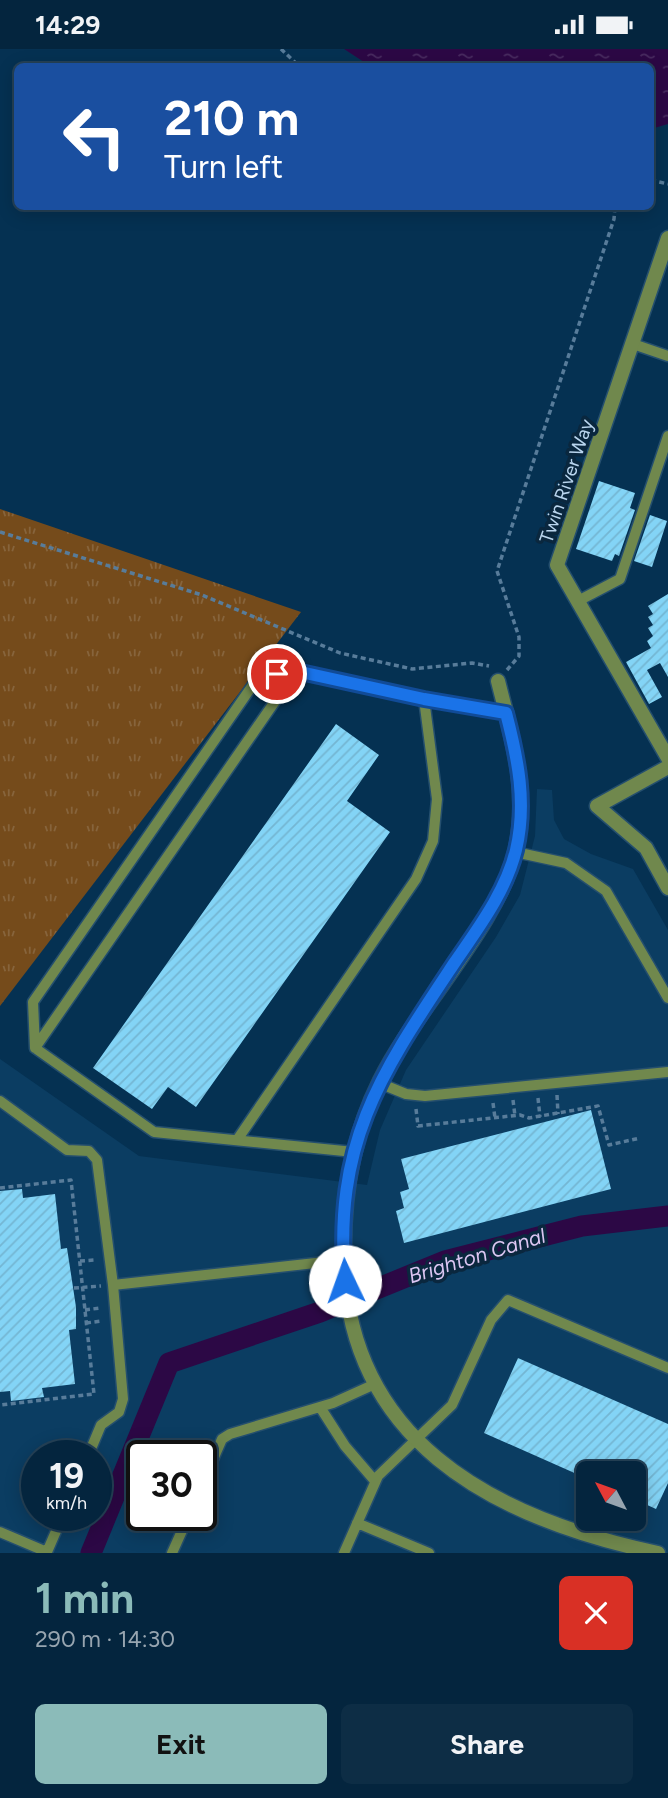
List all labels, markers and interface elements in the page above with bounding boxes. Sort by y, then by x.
text: 14:29 [35,9,100,41]
text: 210 m [164,88,299,147]
icon: left [49,91,140,182]
text: Turn left [164,148,283,186]
street label: Twin River Way [535,416,598,546]
pin [247,644,307,704]
icon: arrive [258,655,296,693]
water label: Brighton Canal [405,1223,549,1288]
position arrow [308,1244,382,1318]
speed limit sign: 30 [126,1440,217,1531]
text: 19 [49,1455,84,1497]
north arrow [576,1461,646,1531]
map controls [576,1461,646,1531]
text: km/h [46,1492,87,1514]
text: 1 min [35,1573,134,1624]
button: close [559,1576,633,1650]
text: 290 m · 14:30 [35,1625,175,1653]
button: Exit [35,1704,327,1784]
button: Share [341,1704,633,1784]

